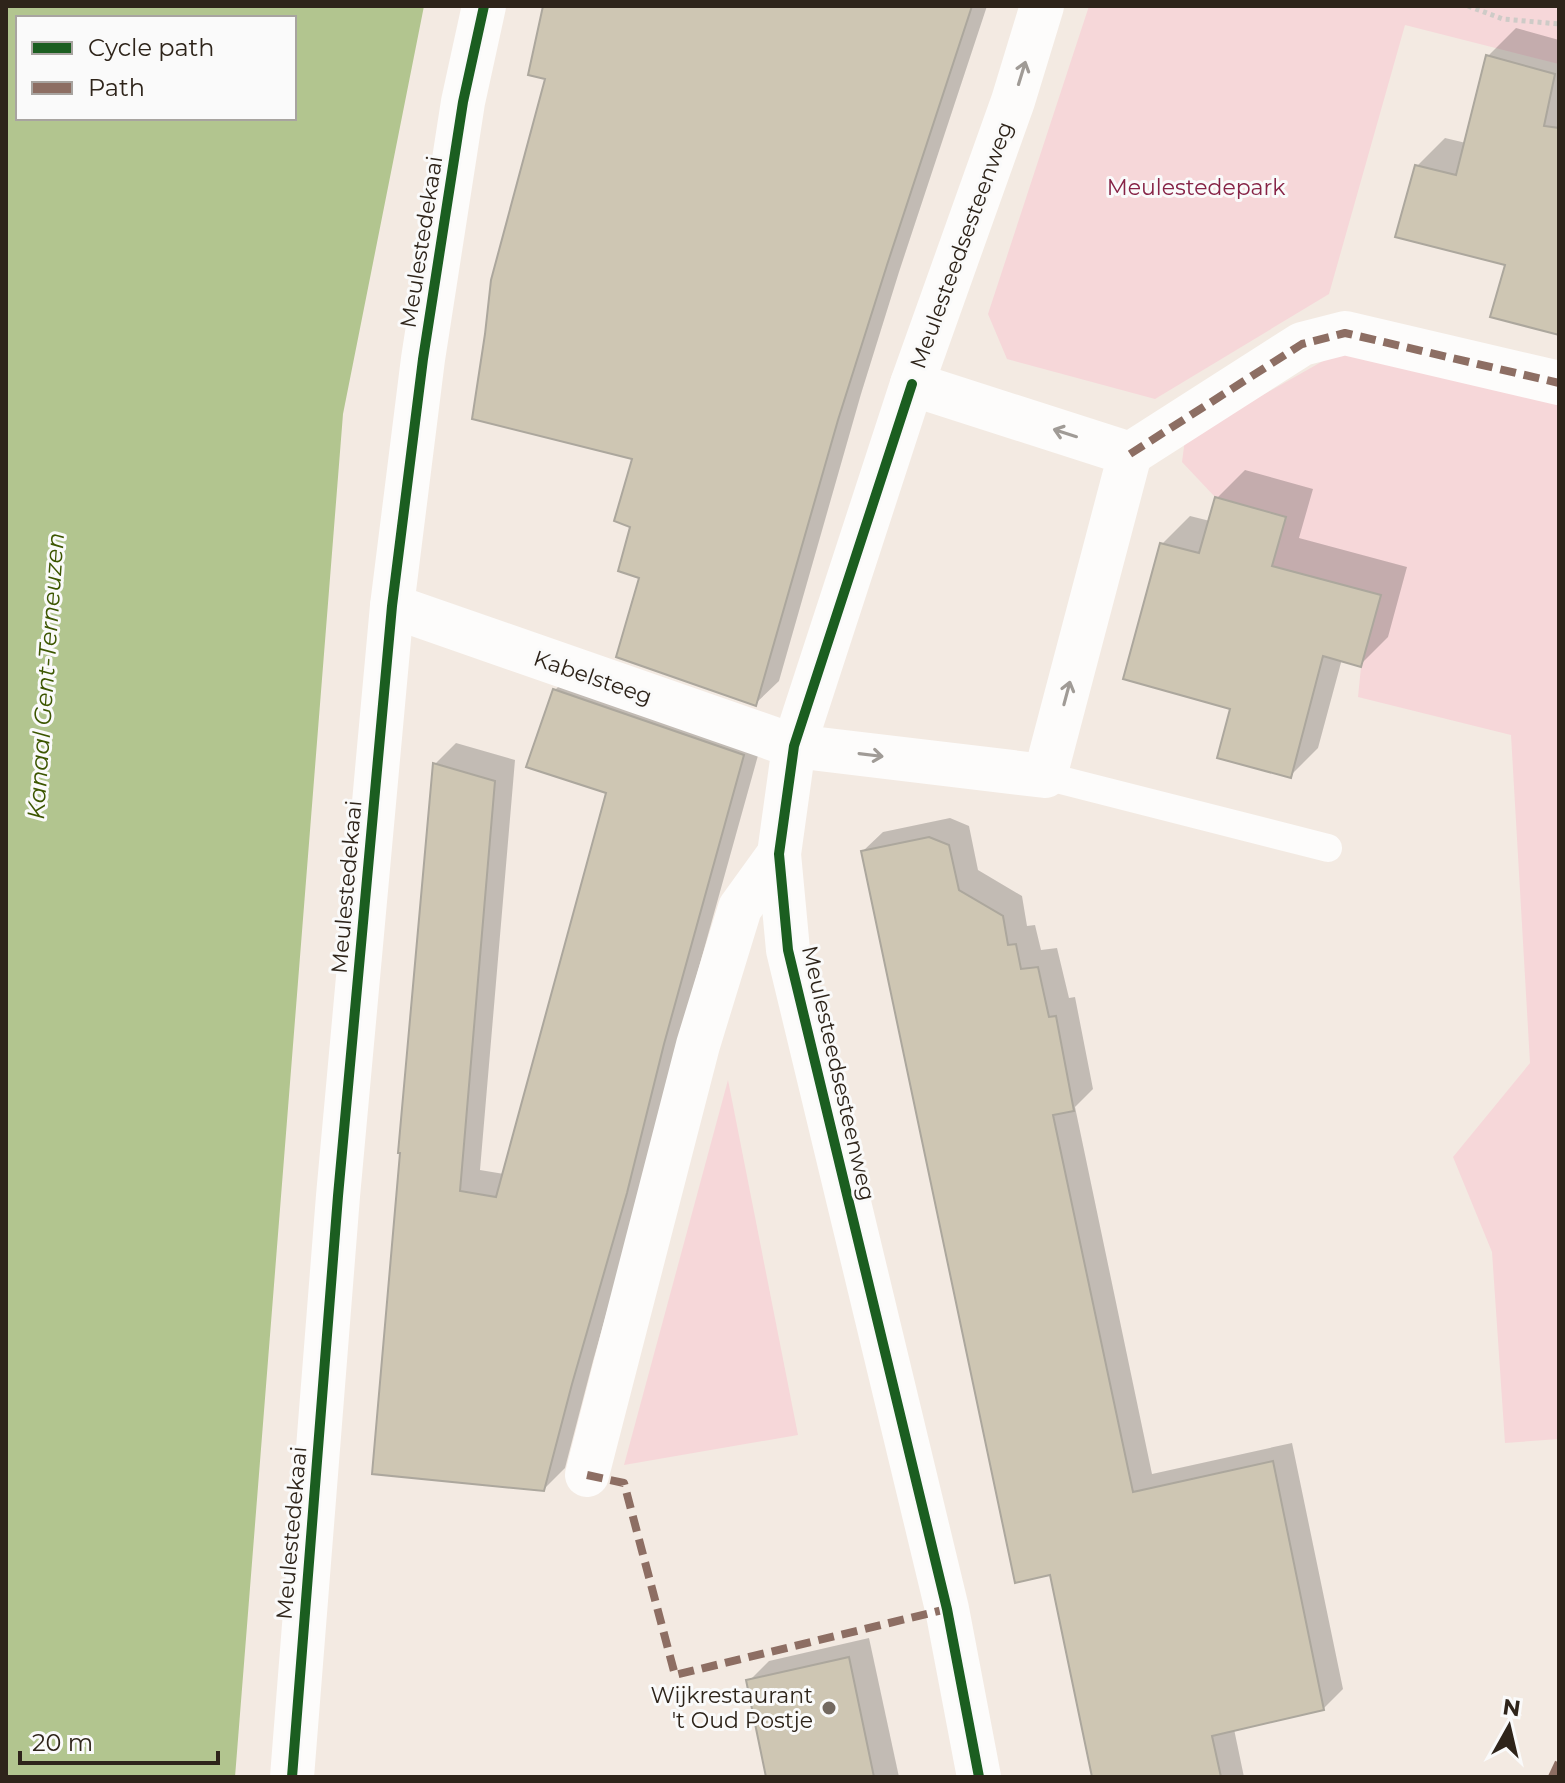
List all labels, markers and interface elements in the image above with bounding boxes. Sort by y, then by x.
legend [16,16,296,120]
text: Cycle path [88,33,215,62]
one-way arrow [1016,61,1030,86]
text: Path [88,73,145,102]
street label: Meulesteedsesteenweg [904,118,1019,372]
street label: Meulestedekaai [395,154,448,330]
park label: Meulestedepark [1107,174,1286,201]
one-way arrow [1053,425,1078,439]
water label: Kanaal Gent-Terneuzen [21,532,70,820]
street label: Kabelsteeg [530,645,656,710]
one-way arrow [1060,681,1075,707]
one-way arrow [857,748,884,763]
street label: Meulestedekaai [325,799,368,975]
street label: Meulesteedsesteenweg [796,943,881,1203]
street label: Meulestedekaai [270,1445,313,1621]
place label: Wijkrestaurant 't Oud Postje [650,1682,813,1734]
north arrow [1469,1687,1549,1767]
text: N [1501,1693,1522,1722]
marker: Wijkrestaurant 't Oud Postje [820,1699,838,1717]
scale bar [20,1715,218,1765]
text: 20 m [32,1728,93,1757]

